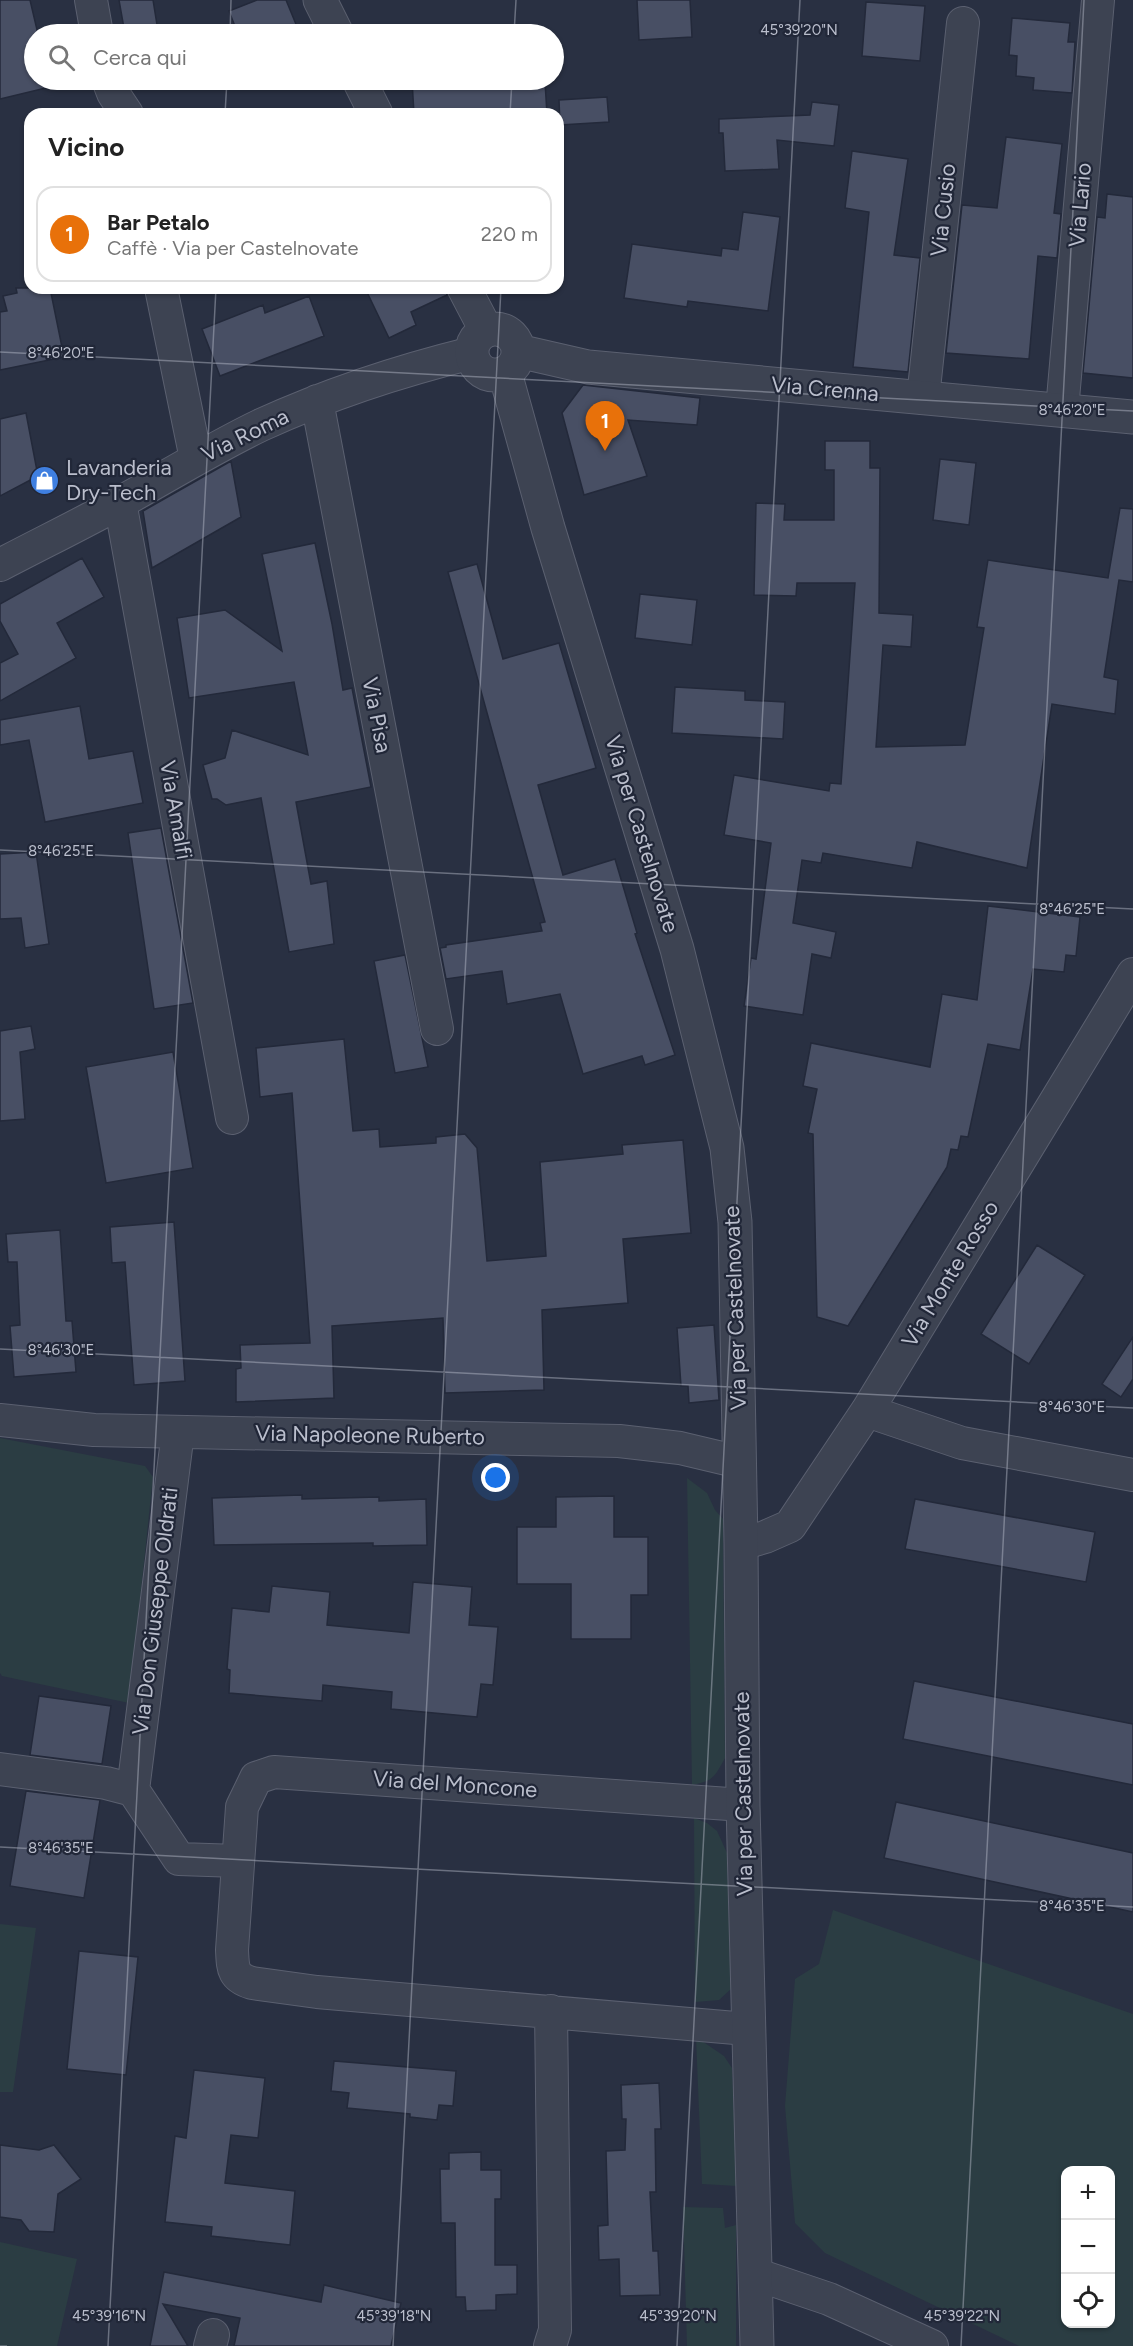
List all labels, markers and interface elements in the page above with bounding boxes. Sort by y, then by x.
text: 45°39'20"N [760,21,838,39]
search box [24,24,564,90]
icon: search [45,41,78,74]
text: Cerca qui [93,44,187,71]
text: Vicino [48,131,124,163]
street label: Via Cusio [925,162,961,258]
street label: Via Lario [1063,162,1097,248]
text: Bar Petalo [107,209,210,236]
text: 1 [65,222,74,246]
text: 220 m [481,222,538,246]
text: Caffè · Via per Castelnovate [107,236,358,260]
text: 8°46'20"E [27,344,95,362]
street label: Via Crenna [770,371,880,407]
text: 8°46'20"E [1038,401,1106,419]
street label: Via Roma [197,402,293,468]
pin: 1 [586,402,624,451]
place label: Lavanderia Dry-Tech [66,454,172,506]
shop icon: Lavanderia Dry-Tech [29,464,61,496]
street label: Via Pisa [356,675,398,755]
street label: Via per Castelnovate [599,732,685,936]
street label: Via Amalfi [154,758,198,862]
text: 8°46'25"E [28,842,94,860]
text: 8°46'25"E [1039,900,1105,918]
street label: Via Monte Rosso [896,1196,1004,1352]
street label: Via per Castelnovate [718,1205,752,1411]
text: 8°46'30"E [27,1341,95,1359]
text: 8°46'30"E [1038,1398,1106,1416]
street label: Via Napoleone Ruberto [255,1419,485,1451]
your location [481,1463,510,1492]
street label: Via Don Giuseppe Oldrati [126,1486,184,1736]
street label: Via per Castelnovate [728,1691,758,1897]
street label: Via del Moncone [372,1765,538,1803]
text: 8°46'35"E [28,1839,94,1857]
text: 8°46'35"E [1039,1897,1105,1915]
map controls [1061,2166,1115,2328]
button: + [1061,2166,1115,2220]
button: − [1061,2220,1115,2274]
button: locate [1061,2274,1115,2328]
text: 45°39'16"N [72,2307,146,2325]
text: 45°39'18"N [357,2307,431,2325]
text: 45°39'20"N [639,2307,717,2325]
text: 45°39'22"N [924,2307,1000,2325]

